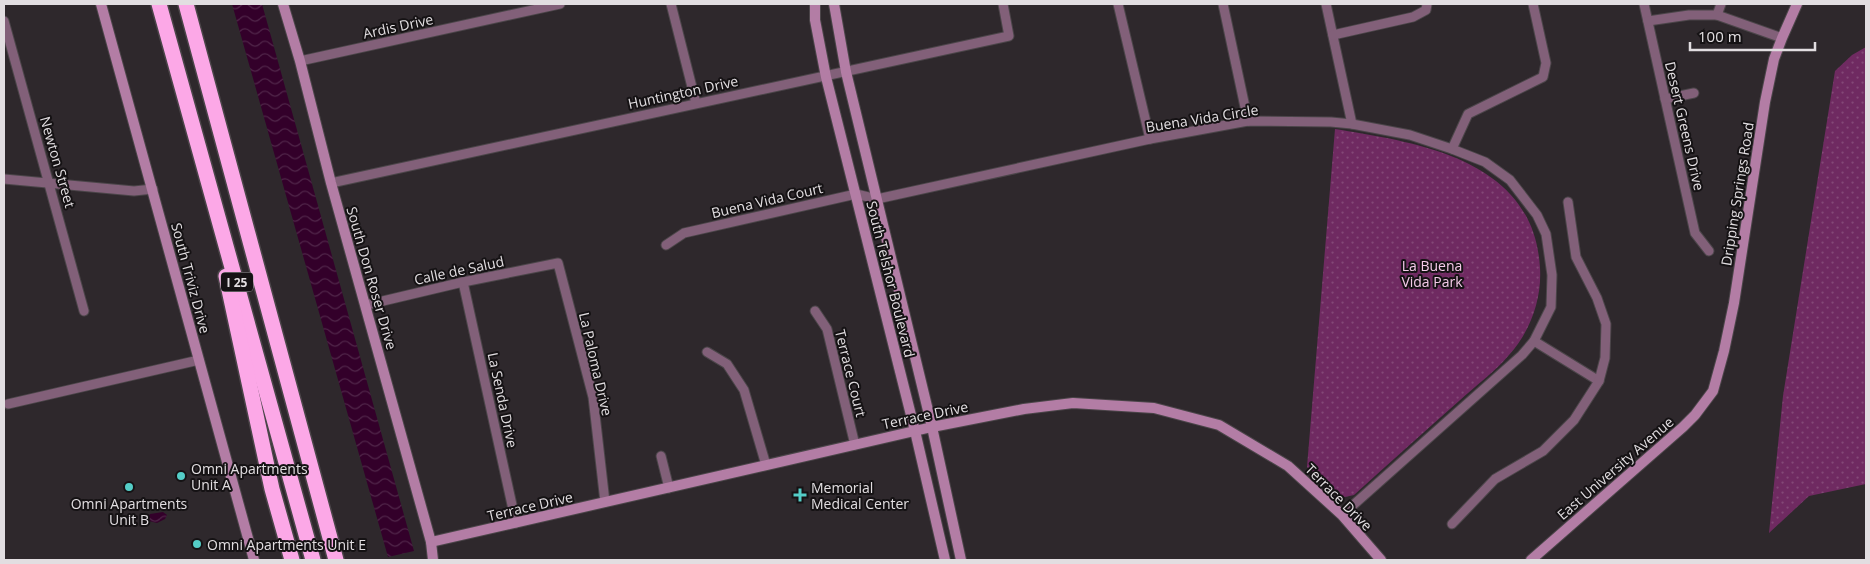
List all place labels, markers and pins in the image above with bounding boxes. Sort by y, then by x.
place label: Omni Apartments Unit A [191,459,308,494]
marker: Omni Apartments Unit A [175,470,187,482]
place label: Memorial Medical Center [811,478,909,513]
marker: Omni Apartments Unit B [123,481,135,493]
marker: Memorial Medical Center [793,488,807,502]
place label: Omni Apartments Unit B [71,494,188,529]
place label: Omni Apartments Unit E [207,535,366,554]
marker: Omni Apartments Unit E [191,538,203,550]

